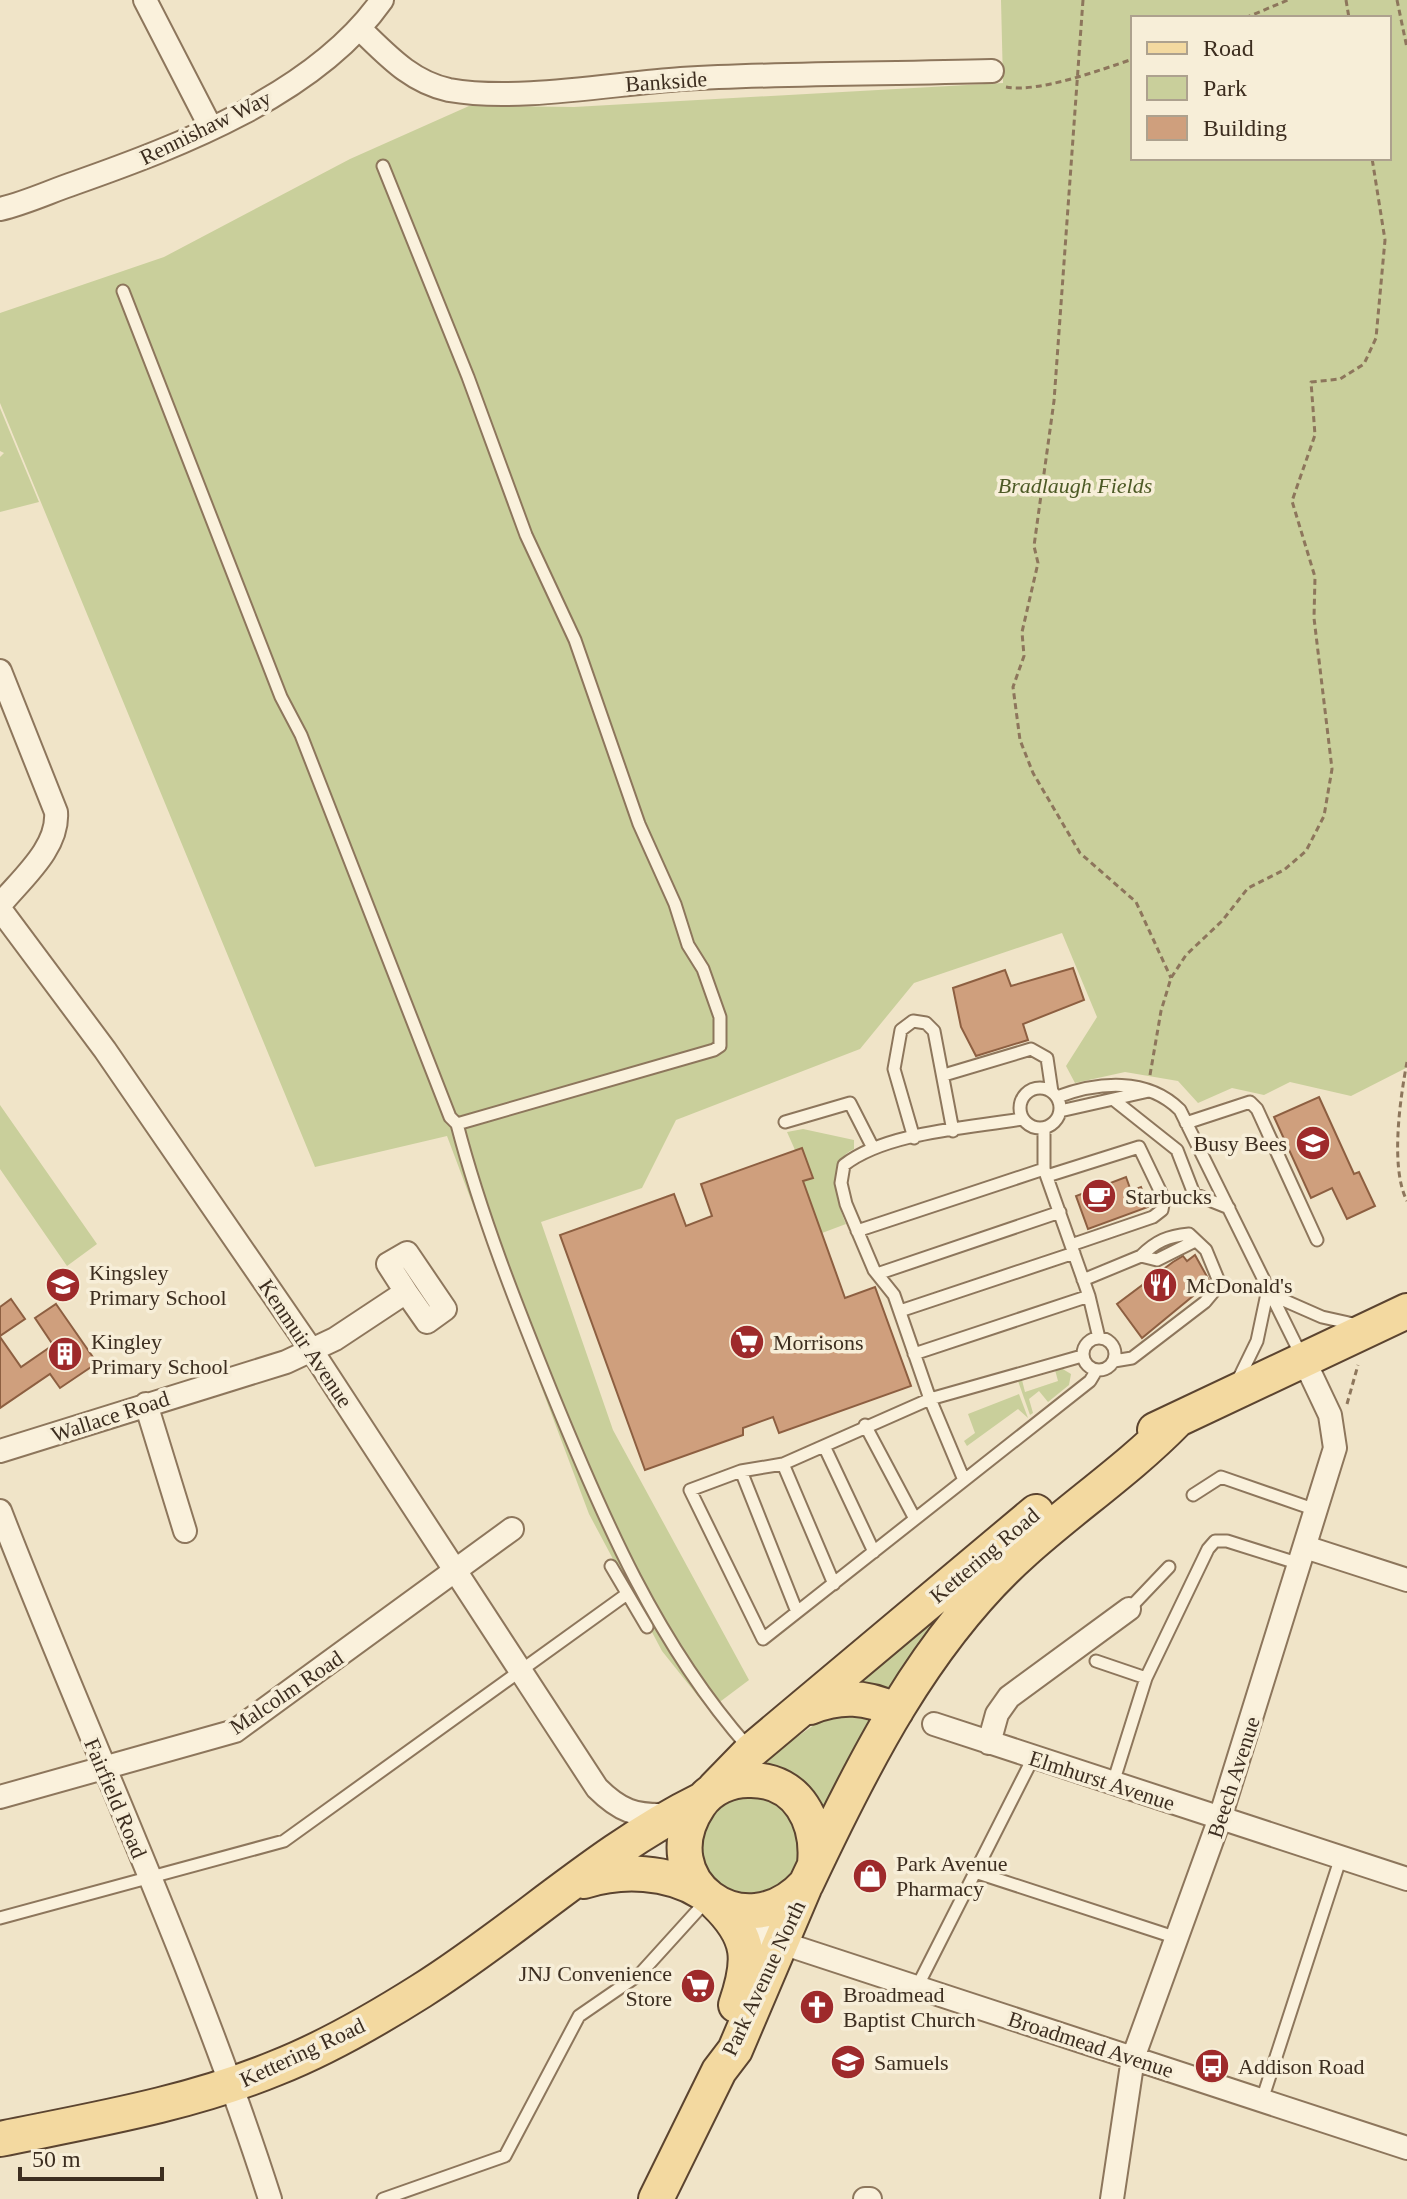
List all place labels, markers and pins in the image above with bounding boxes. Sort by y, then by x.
school or university icon: Busy Bees [1294,1124,1332,1162]
place label: Busy Bees [1194,1131,1287,1156]
cafe icon: Starbucks [1080,1177,1118,1215]
place label: Starbucks [1125,1184,1212,1209]
place label: Kingsley Primary School [89,1260,227,1310]
school or university icon: Kingsley Primary School [44,1266,82,1304]
restaurant icon: McDonald's [1141,1266,1179,1304]
place label: McDonald's [1186,1273,1293,1298]
supermarket icon: Morrisons [728,1323,766,1361]
place label: Kingley Primary School [91,1329,229,1379]
place label: Morrisons [773,1330,863,1355]
building icon: Kingley Primary School [46,1335,84,1373]
place label: Park Avenue Pharmacy [896,1851,1007,1901]
shop icon: Park Avenue Pharmacy [851,1857,889,1895]
place label: JNJ Convenience Store [519,1961,672,2011]
supermarket icon: JNJ Convenience Store [679,1967,717,2005]
place label: Broadmead Baptist Church [843,1982,976,2032]
church icon: Broadmead Baptist Church [798,1988,836,2026]
school or university icon: Samuels [829,2043,867,2081]
bus stop icon: Addison Road [1193,2047,1231,2085]
place label: Samuels [874,2050,949,2075]
place label: Addison Road [1238,2054,1365,2079]

